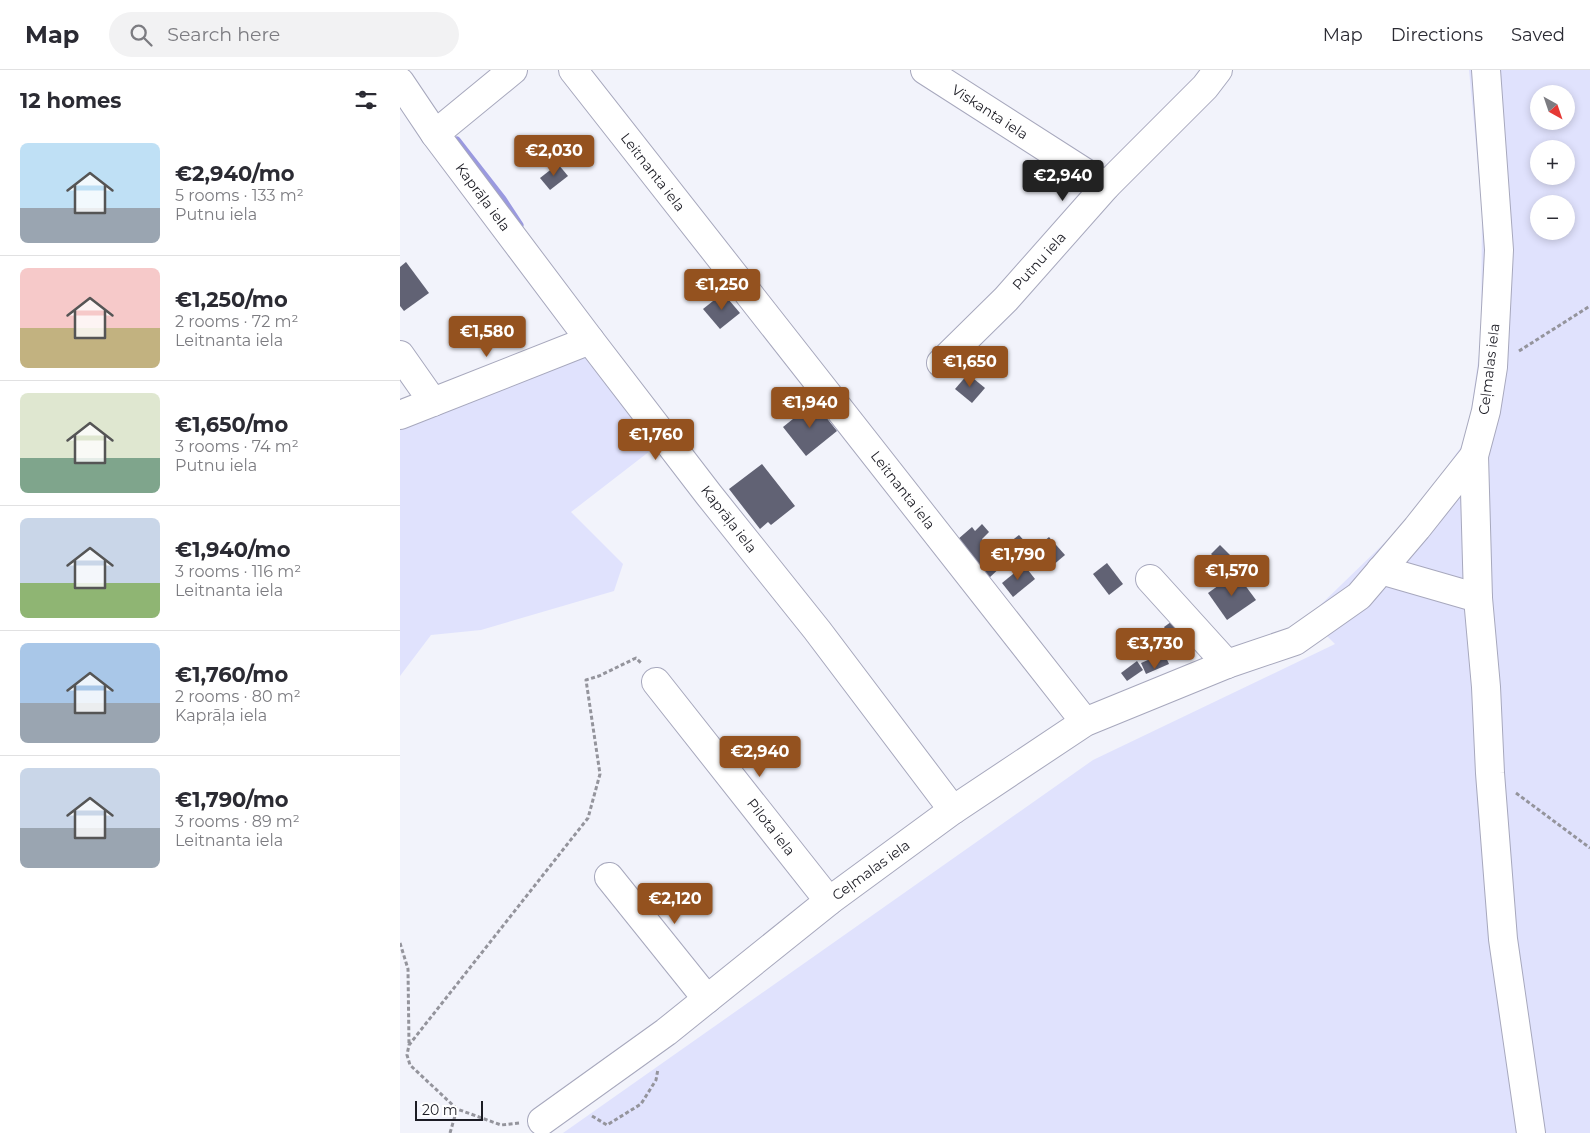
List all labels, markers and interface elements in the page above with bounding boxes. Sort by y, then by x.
search box [109,12,459,57]
text: Map [25,20,79,49]
icon: search [127,21,155,49]
text: Search here [167,23,280,46]
text: Map [1323,24,1363,46]
text: Directions [1391,24,1483,46]
text: Saved [1511,24,1565,46]
street label: Viskanta iela [948,81,1032,143]
north arrow [1530,85,1575,130]
map controls [1530,85,1575,240]
icon: filters [352,86,380,114]
text: 12 homes [20,88,121,113]
street label: Leitnanta iela [617,129,689,215]
pin: €2,030 [513,134,595,177]
button: + [1530,140,1575,185]
text: €2,030 [525,141,583,160]
street label: Kaprāļa iela [451,159,514,235]
pin: €2,940 [1022,160,1104,202]
text: €2,940/mo [175,161,295,186]
icon: home [60,163,120,223]
text: €2,940 [1034,166,1092,185]
text: 5 rooms · 133 m² [175,186,304,205]
button: − [1530,195,1575,240]
text: Putnu iela [175,205,257,224]
street label: Putnu iela [1008,228,1070,294]
pin: €1,250 [681,268,763,311]
text: €1,250 [695,275,749,294]
text: €1,250/mo [175,287,288,312]
icon: home [60,288,120,348]
text: 2 rooms · 72 m² [175,312,298,331]
pin: €1,580 [446,316,528,358]
text: €1,580 [460,322,514,341]
street label: Ceļmalas iela [1474,322,1505,416]
text: Leitnanta iela [175,331,283,350]
pin: €1,650 [929,346,1011,388]
text: €1,650 [943,352,997,371]
pin: €1,940 [769,386,851,429]
text: €1,940 [782,393,838,412]
text: €1,650/mo [175,412,288,437]
icon: home [60,413,120,473]
pin: €1,760 [615,418,697,461]
text: €1,760 [629,425,683,444]
text: 3 rooms · 74 m² [175,437,299,456]
street label: Leitnanta iela [867,447,939,533]
text: Putnu iela [175,456,257,475]
street label: Kaprāļa iela [696,482,761,557]
text: €1,940/mo [175,537,290,562]
icon: home [60,538,120,598]
pin: €1,790 [977,538,1059,581]
text: €1,790 [991,545,1045,564]
pin: €1,570 [1191,554,1273,597]
text: €1,570 [1205,561,1259,580]
text: 3 rooms · 116 m² [175,562,301,581]
text: Leitnanta iela [175,581,283,600]
pin: €3,730 [1114,628,1196,670]
text: €3,730 [1127,634,1183,653]
text: €1,760/mo [175,662,288,687]
icon: home [60,663,120,723]
text: 2 rooms · 80 m² [175,687,301,706]
text: Kaprāļa iela [175,706,267,725]
pin: €2,940 [719,736,801,778]
text: €2,940 [731,742,789,761]
text: €1,790/mo [175,787,289,812]
icon: home [60,788,120,848]
street label: Pilota iela [743,795,799,859]
text: 3 rooms · 89 m² [175,812,300,831]
text: Leitnanta iela [175,831,283,850]
street label: Ceļmalas iela [829,836,914,905]
pin: €2,120 [634,882,716,925]
text: €2,120 [648,889,702,908]
scale bar [415,1098,482,1121]
text: 20 m [422,1101,458,1119]

